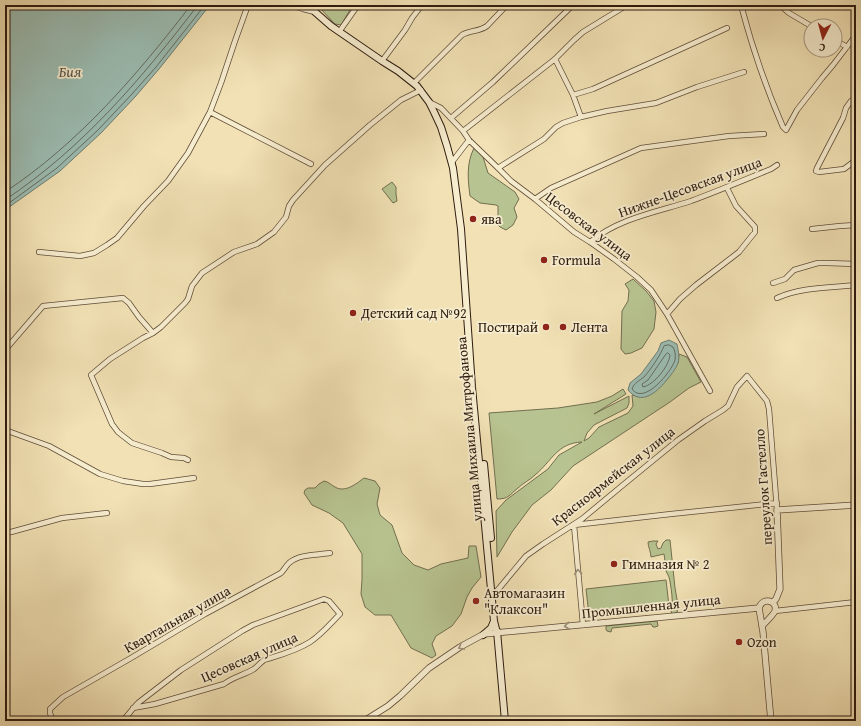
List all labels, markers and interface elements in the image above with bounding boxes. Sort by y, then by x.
north arrow [803,18,843,58]
text: С [818,40,826,56]
water label: Бия [59,61,82,82]
street label: Нижне-Цесовская улица [615,152,765,222]
street label: Цесовская улица [541,187,637,265]
place label: ява [480,209,502,229]
marker: ява [468,214,478,224]
place label: Formula [552,250,601,270]
marker: Formula [539,255,549,265]
place label: Детский сад №92 [360,303,467,323]
marker: Детский сад №92 [348,308,358,318]
place label: Постирай [478,317,538,337]
place label: Лента [571,317,608,337]
marker: Постирай [541,322,551,332]
marker: Лента [558,322,568,332]
street label: улица Михаила Митрофанова [451,335,487,523]
street label: Красноармейская улица [547,421,679,531]
street label: переулок Гастелло [749,428,777,546]
place label: Гимназия № 2 [622,554,710,574]
marker: Гимназия № 2 [609,559,619,569]
one-way arrow [574,569,583,575]
street label: Квартальная улица [120,580,234,658]
place label: Автомагазин "Клаксон" [484,583,565,619]
street label: Промышленная улица [581,589,722,623]
marker: Автомагазин "Клаксон" [471,596,481,606]
one-way arrow [564,622,570,631]
street label: Цесовская улица [197,627,301,687]
place label: Ozon [747,632,777,652]
marker: Ozon [734,637,744,647]
one-way arrow [458,642,465,649]

